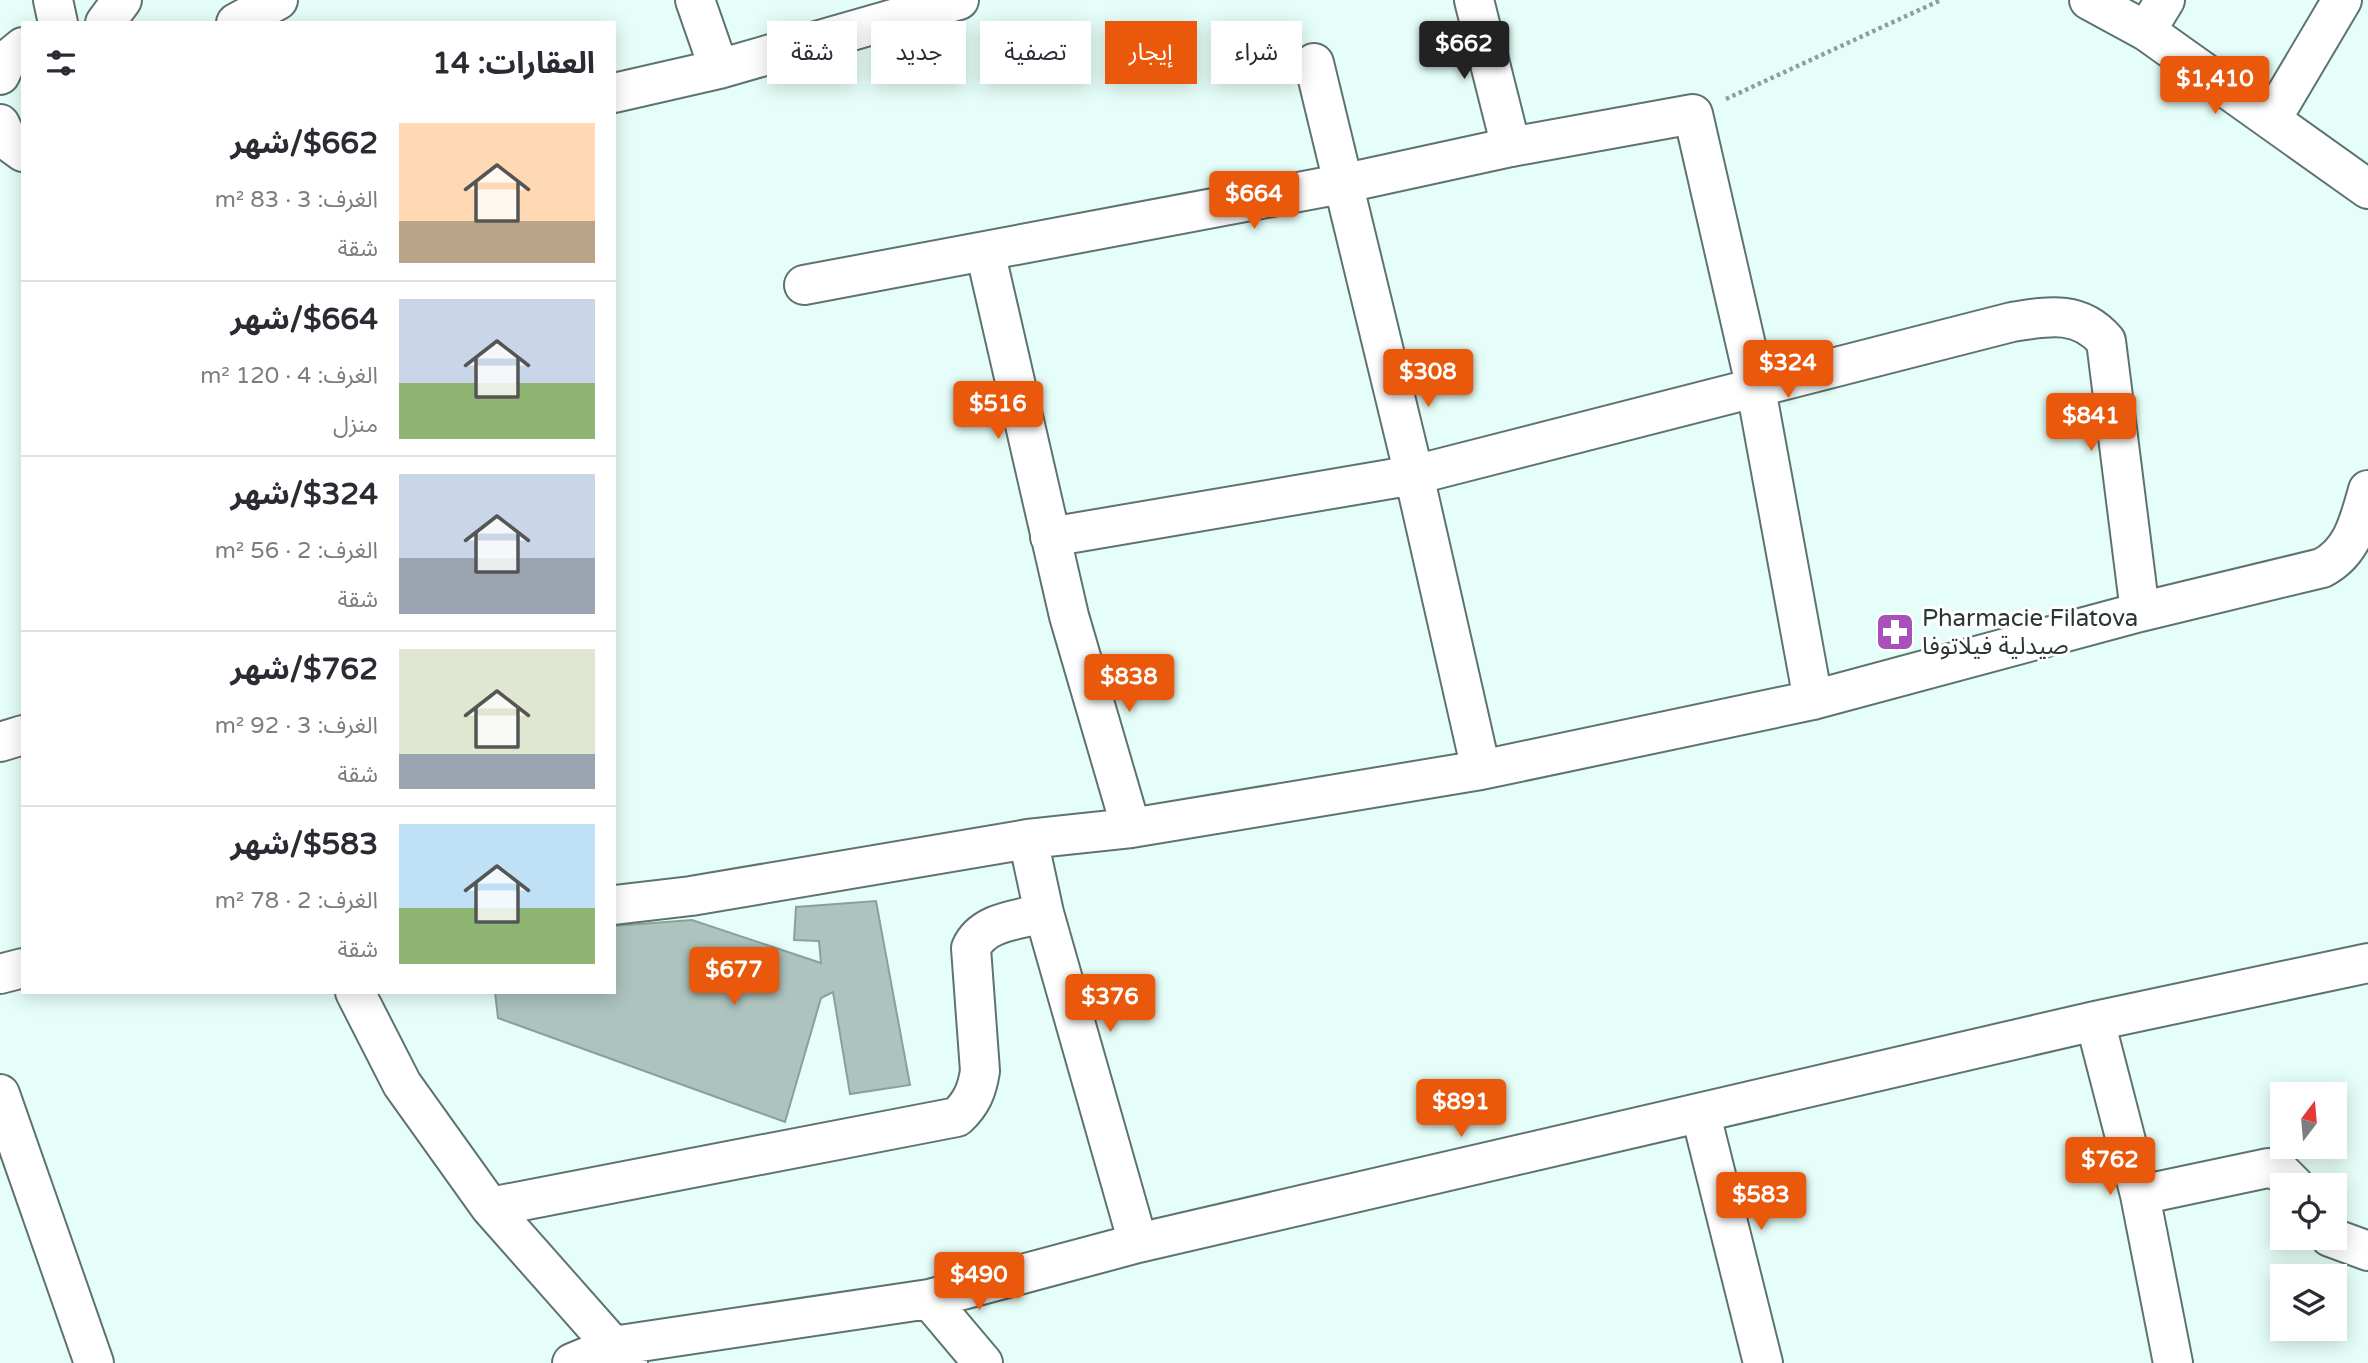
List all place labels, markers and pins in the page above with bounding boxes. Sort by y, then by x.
pin: $662 [1423,22,1505,81]
pin: $1,410 [2158,57,2272,116]
pin: $664 [1213,172,1295,231]
pin: $324 [1747,340,1829,400]
pin: $308 [1387,350,1469,409]
pin: $516 [957,382,1039,441]
pin: $841 [2050,393,2132,453]
place label: Pharmacie Filatova صيدلية فيلاتوفا [1922,604,2138,661]
pharmacy icon: Pharmacie Filatova صيدلية فيلاتوفا [1874,611,1916,653]
pin: $838 [1088,654,1170,714]
pin: $677 [693,948,775,1007]
pin: $376 [1069,974,1151,1034]
pin: $891 [1420,1080,1502,1139]
pin: $762 [2069,1138,2151,1197]
pin: $583 [1720,1172,1802,1232]
pin: $490 [938,1252,1020,1312]

